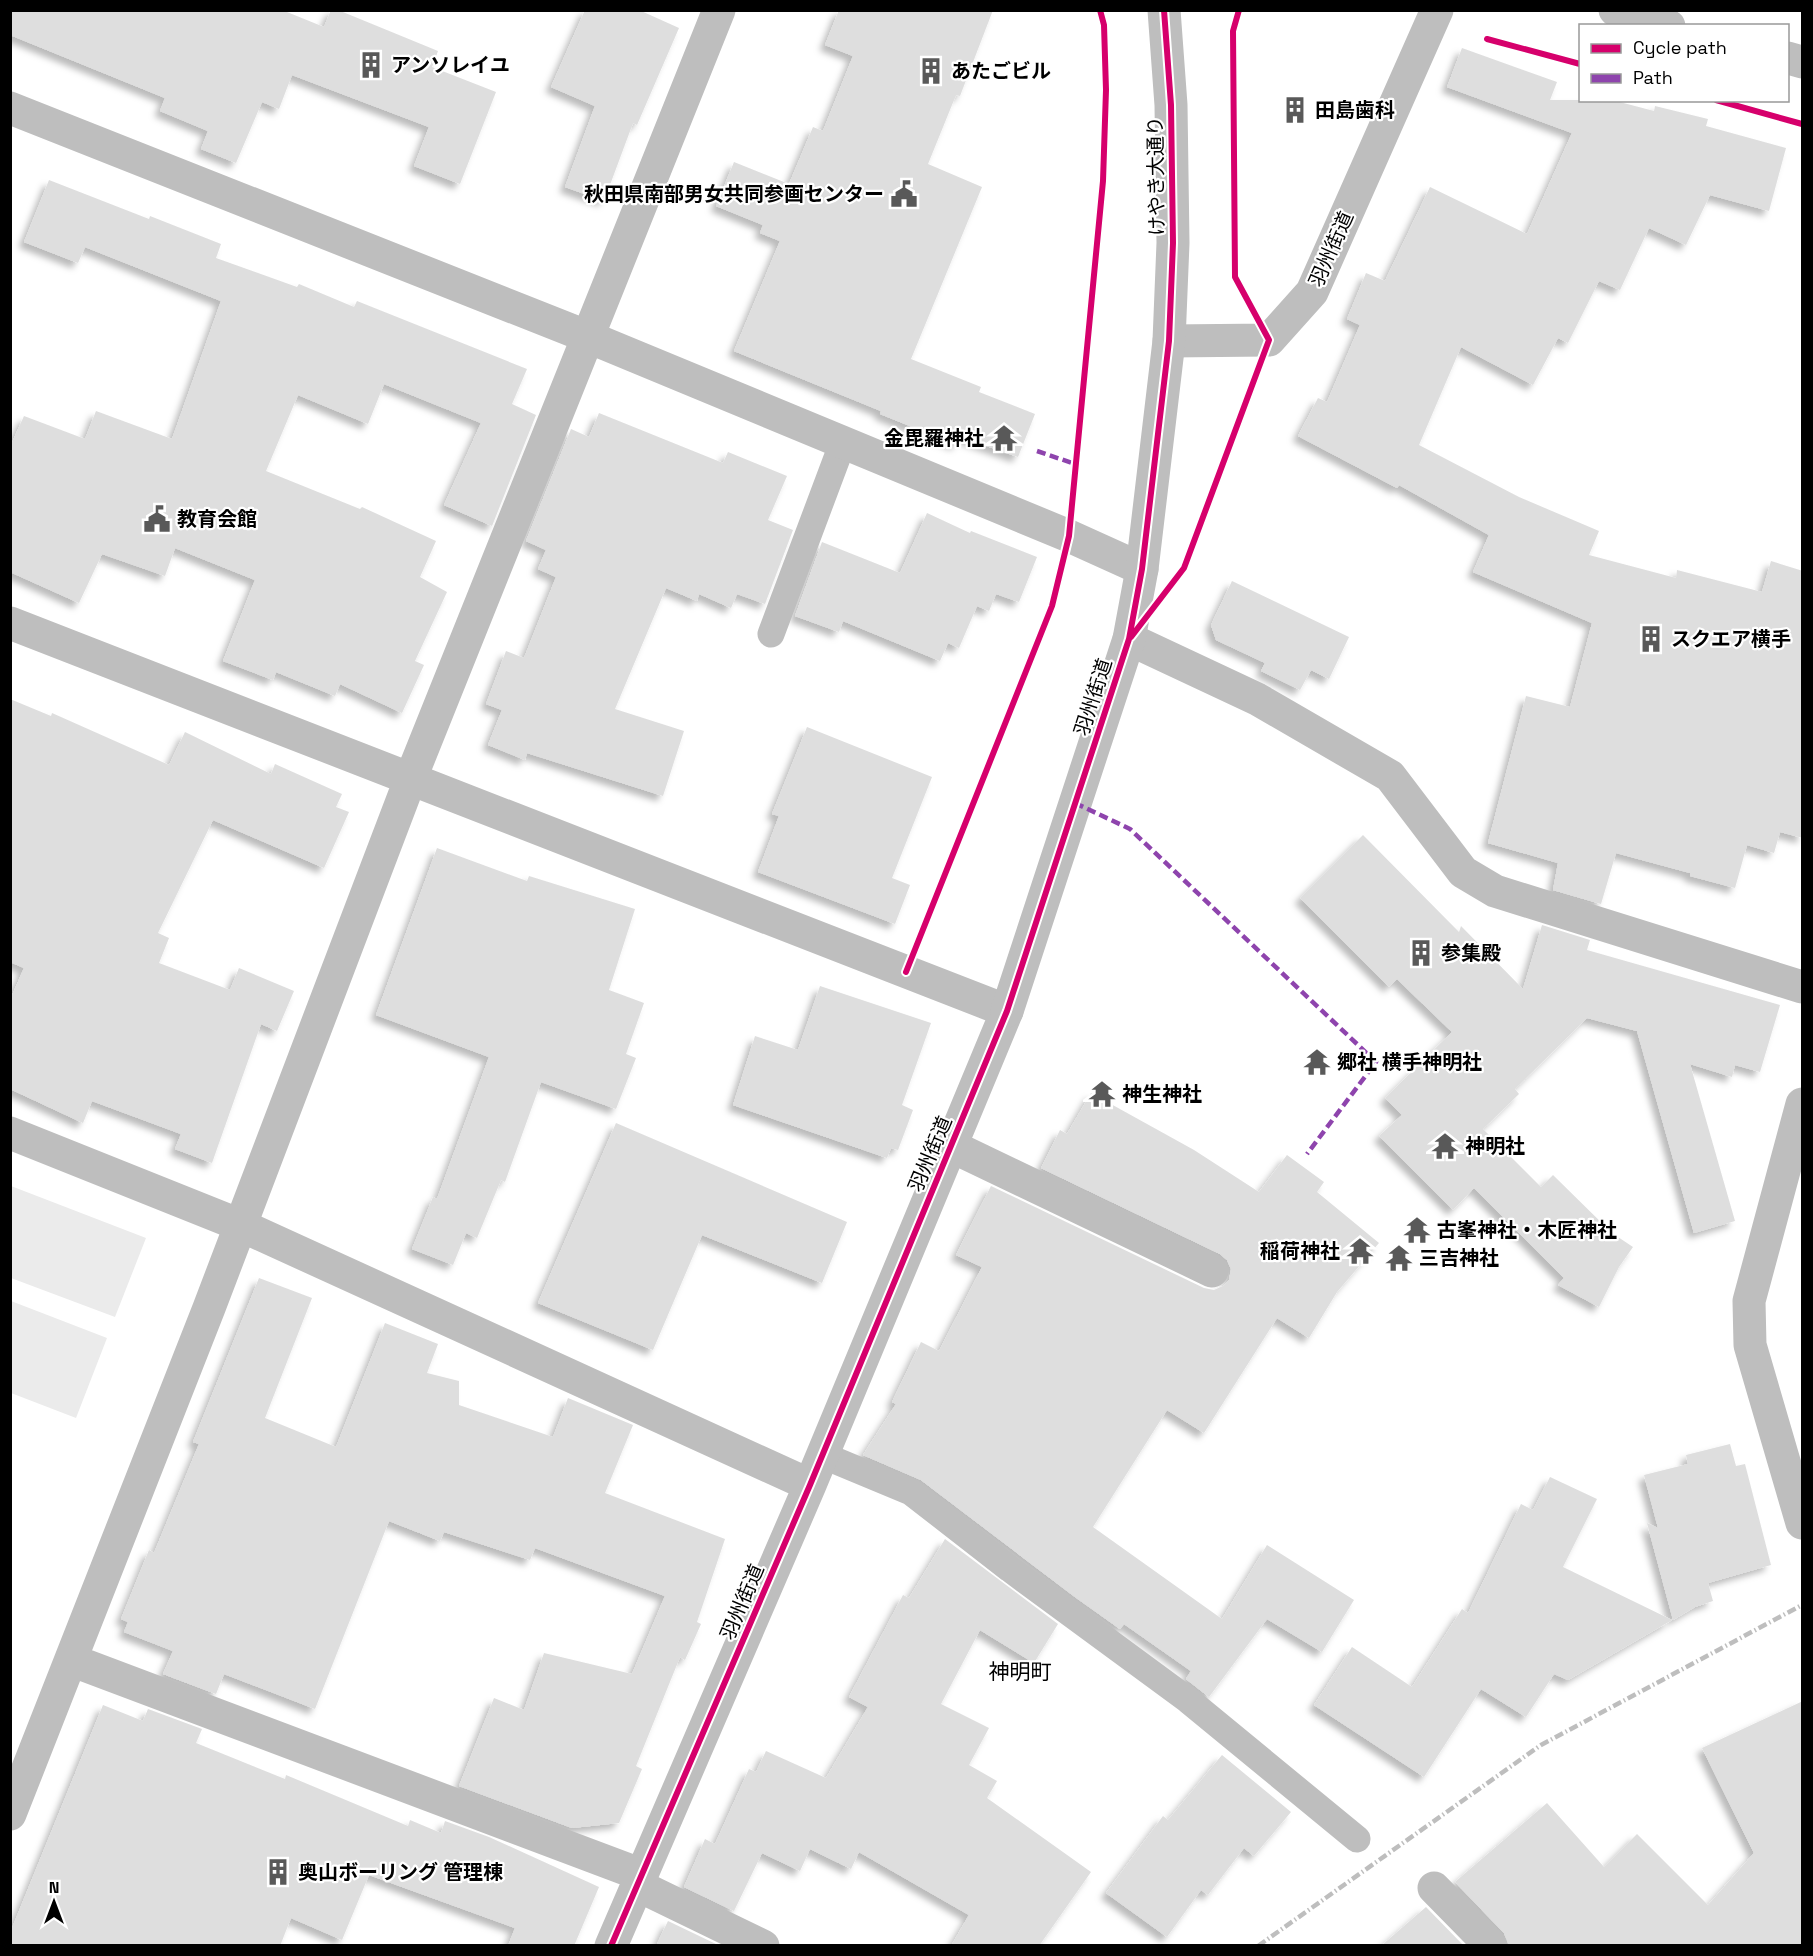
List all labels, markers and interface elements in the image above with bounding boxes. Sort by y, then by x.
legend [1579,24,1789,102]
text: Cycle path [1633,36,1727,59]
building icon: アンソレイユ [356,50,386,80]
place label: アンソレイユ [391,52,510,78]
building icon: あたごビル [916,56,946,86]
place label: あたごビル [951,58,1051,84]
text: Path [1633,66,1673,89]
building icon: 田島歯科 [1280,95,1310,125]
place label: 田島歯科 [1315,97,1395,123]
street label: けやき大通り [1142,116,1170,236]
public building icon: 秋田県南部男女共同参画センター [889,179,919,209]
place label: 秋田県南部男女共同参画センター [584,181,884,207]
street label: 羽州街道 [1303,207,1359,291]
temple icon: 金毘羅神社 [989,423,1019,453]
place label: 金毘羅神社 [884,425,984,451]
public building icon: 教育会館 [142,504,172,534]
place label: 教育会館 [177,506,257,532]
building icon: スクエア横手 [1636,624,1666,654]
place label: スクエア横手 [1671,626,1791,652]
street label: 羽州街道 [1068,655,1118,739]
building icon: 参集殿 [1406,938,1436,968]
place label: 参集殿 [1441,940,1501,966]
temple icon: 郷社 横手神明社 [1302,1047,1332,1077]
place label: 郷社 横手神明社 [1337,1049,1482,1075]
temple icon: 神生神社 [1087,1079,1117,1109]
place label: 神生神社 [1122,1081,1202,1107]
street label: 羽州街道 [902,1112,958,1196]
temple icon: 神明社 [1430,1131,1460,1161]
place label: 神明社 [1465,1133,1525,1159]
temple icon: 古峯神社・木匠神社 [1402,1215,1432,1245]
place label: 古峯神社・木匠神社 [1437,1217,1617,1243]
temple icon: 稲荷神社 [1345,1236,1375,1266]
place label: 稲荷神社 [1260,1238,1340,1264]
temple icon: 三吉神社 [1384,1243,1414,1273]
place label: 三吉神社 [1419,1245,1499,1271]
street label: 羽州街道 [714,1560,770,1644]
district label: 神明町 [989,1658,1052,1685]
building icon: 奥山ボーリング 管理棟 [263,1857,293,1887]
place label: 奥山ボーリング 管理棟 [298,1859,503,1885]
north arrow [24,1872,84,1932]
text: N [49,1877,59,1898]

